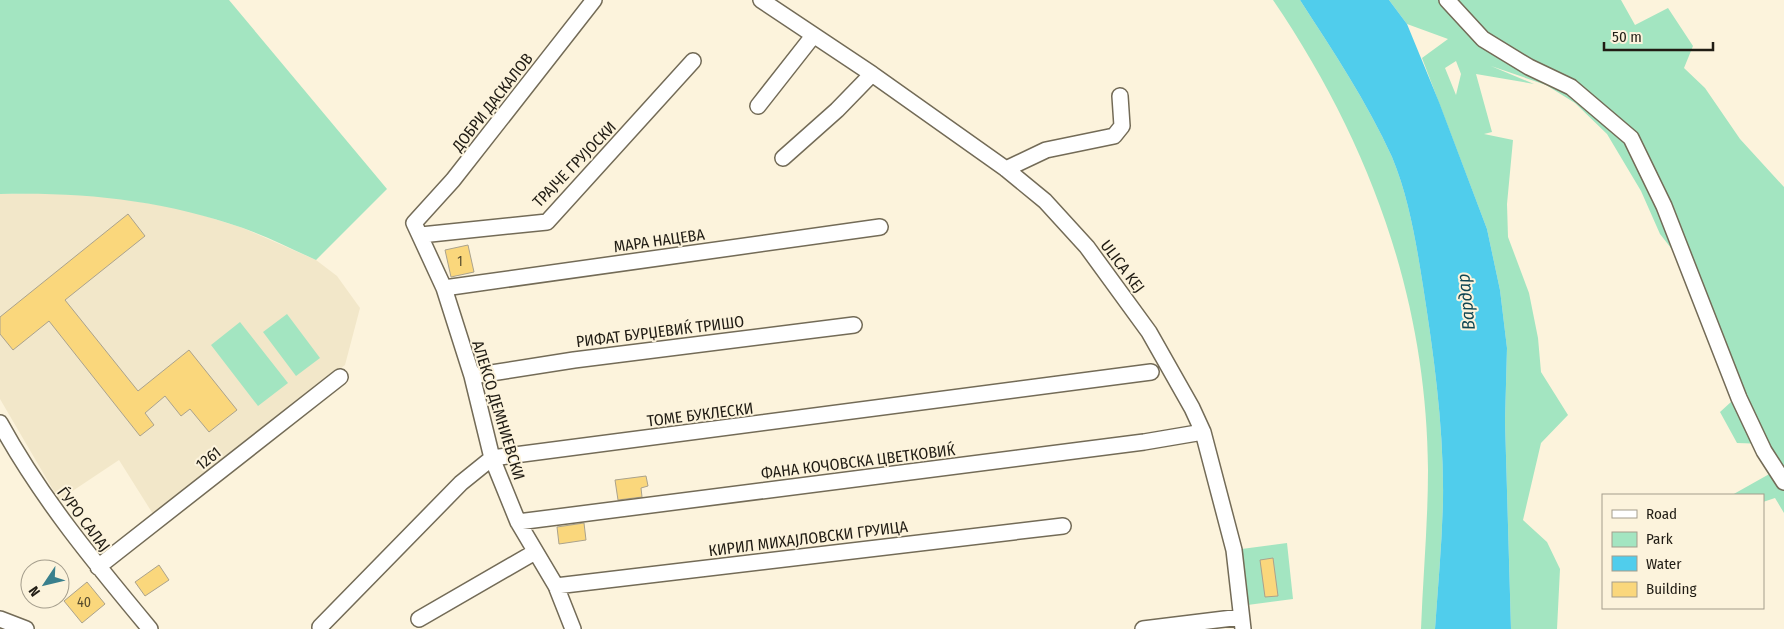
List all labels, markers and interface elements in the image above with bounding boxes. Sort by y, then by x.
scale bar [1604,20,1713,52]
text: 50 m [1612,28,1642,46]
street label: ДОБРИ ДАСКАЛОВ [447,49,537,156]
street label: ТРАЈЧЕ ГРУЈОСКИ [529,118,620,211]
street label: МАРА НАЦЕВА [612,225,706,256]
street label: ULICA KEJ [1097,236,1149,296]
house number: 1 [457,253,463,270]
water label: Вардар [1452,273,1480,331]
street label: РИФАТ БУРЏЕВИЌ ТРИШО [575,312,745,351]
street label: АЛЕКСО ДЕМНИЕВСКИ [468,338,529,482]
street label: ТОМЕ БУКЛЕСКИ [646,399,754,430]
street label: ФАНА КОЧОВСКА ЦВЕТКОВИЌ [760,440,957,483]
street label: 1261 [192,443,225,474]
street label: ЃУРО САЛАЈ [53,483,114,555]
legend [1602,494,1764,609]
text: Road [1646,505,1677,523]
street label: КИРИЛ МИХАЈЛОВСКИ ГРУИЦА [707,517,909,560]
text: Park [1646,530,1673,548]
text: Water [1646,555,1682,573]
north arrow [20,559,70,609]
text: Building [1646,580,1697,598]
text: N [25,583,44,599]
house number: 40 [77,594,91,611]

